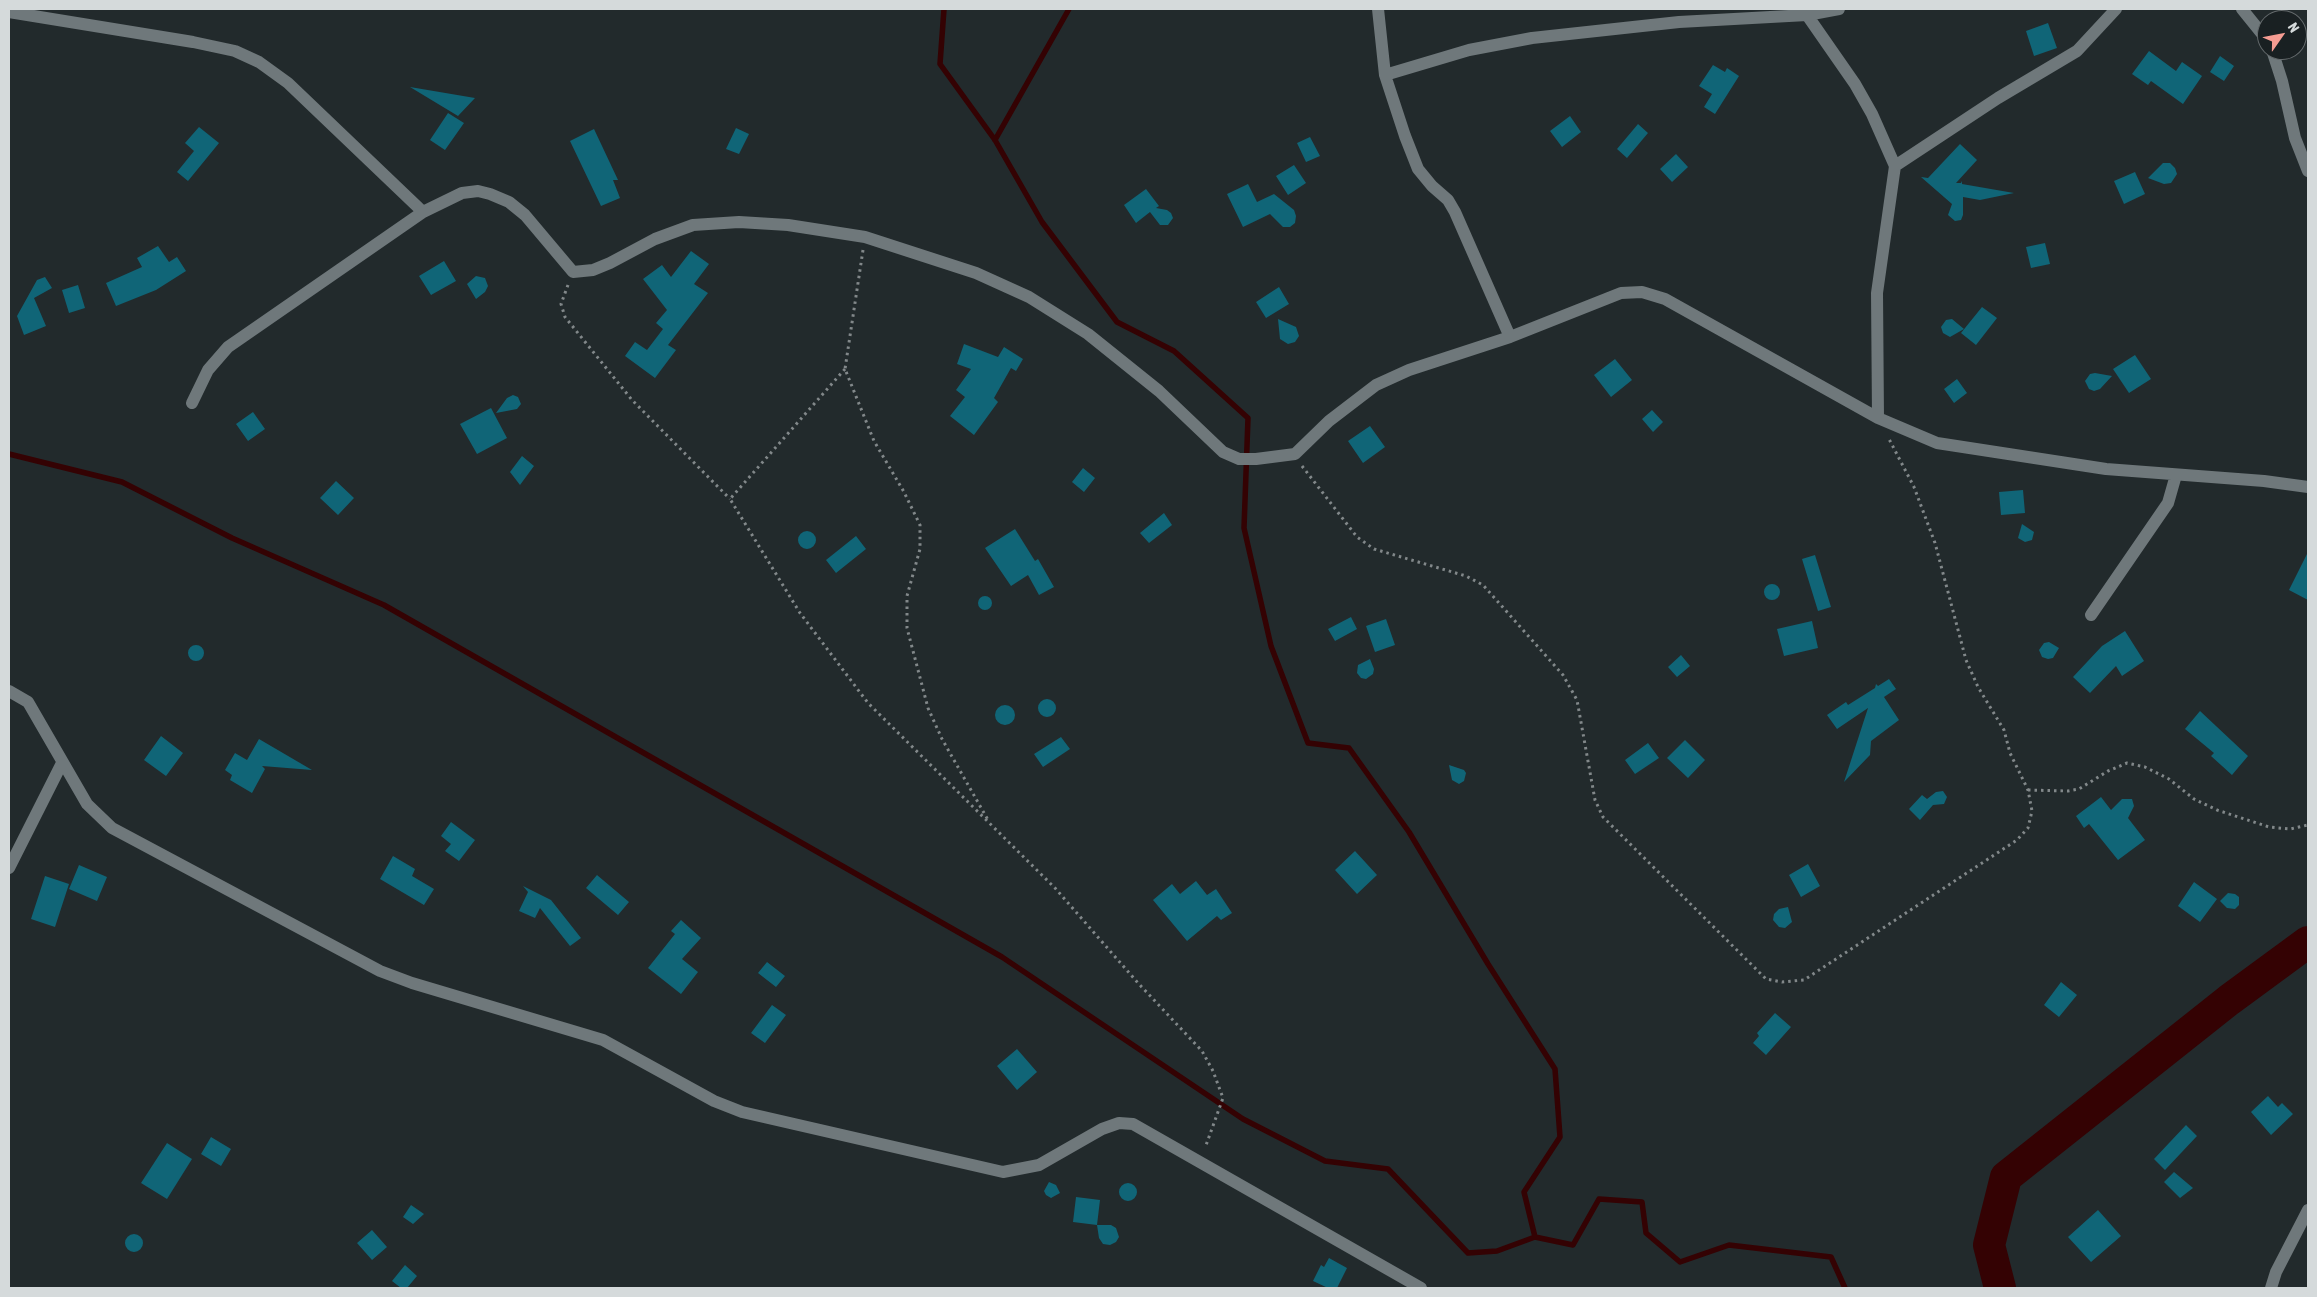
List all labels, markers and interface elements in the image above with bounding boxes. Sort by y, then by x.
north arrow [2257,10,2307,60]
text: N [2285,20,2303,35]

